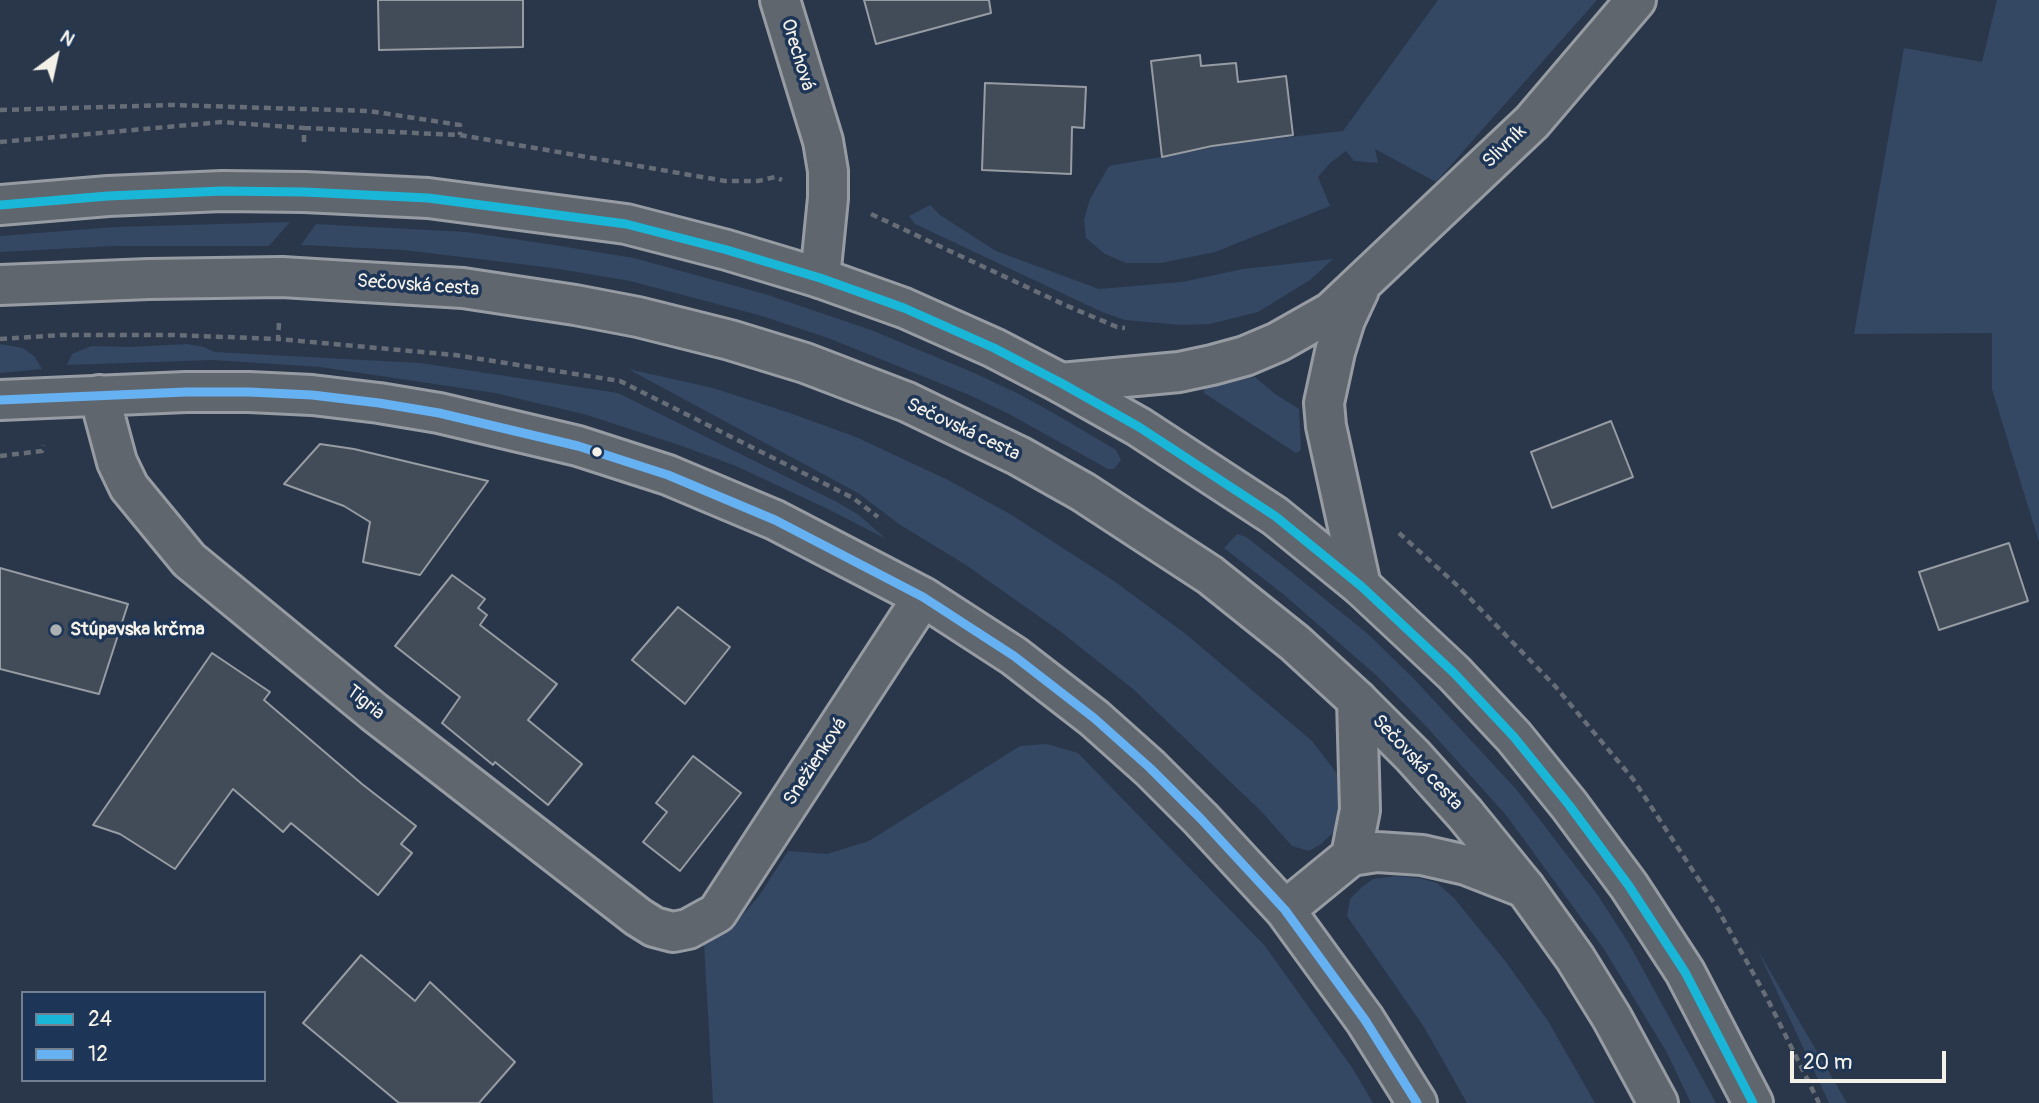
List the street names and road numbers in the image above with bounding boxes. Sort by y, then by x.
street label: Orechová [775,16,819,94]
street label: Slivník [1478,121,1532,173]
street label: Sečovská cesta [356,270,480,302]
street label: Sečovská cesta [903,394,1023,466]
street label: Tigria [341,681,389,725]
street label: Sečovská cesta [1367,710,1467,816]
street label: Snežienková [779,714,853,810]

